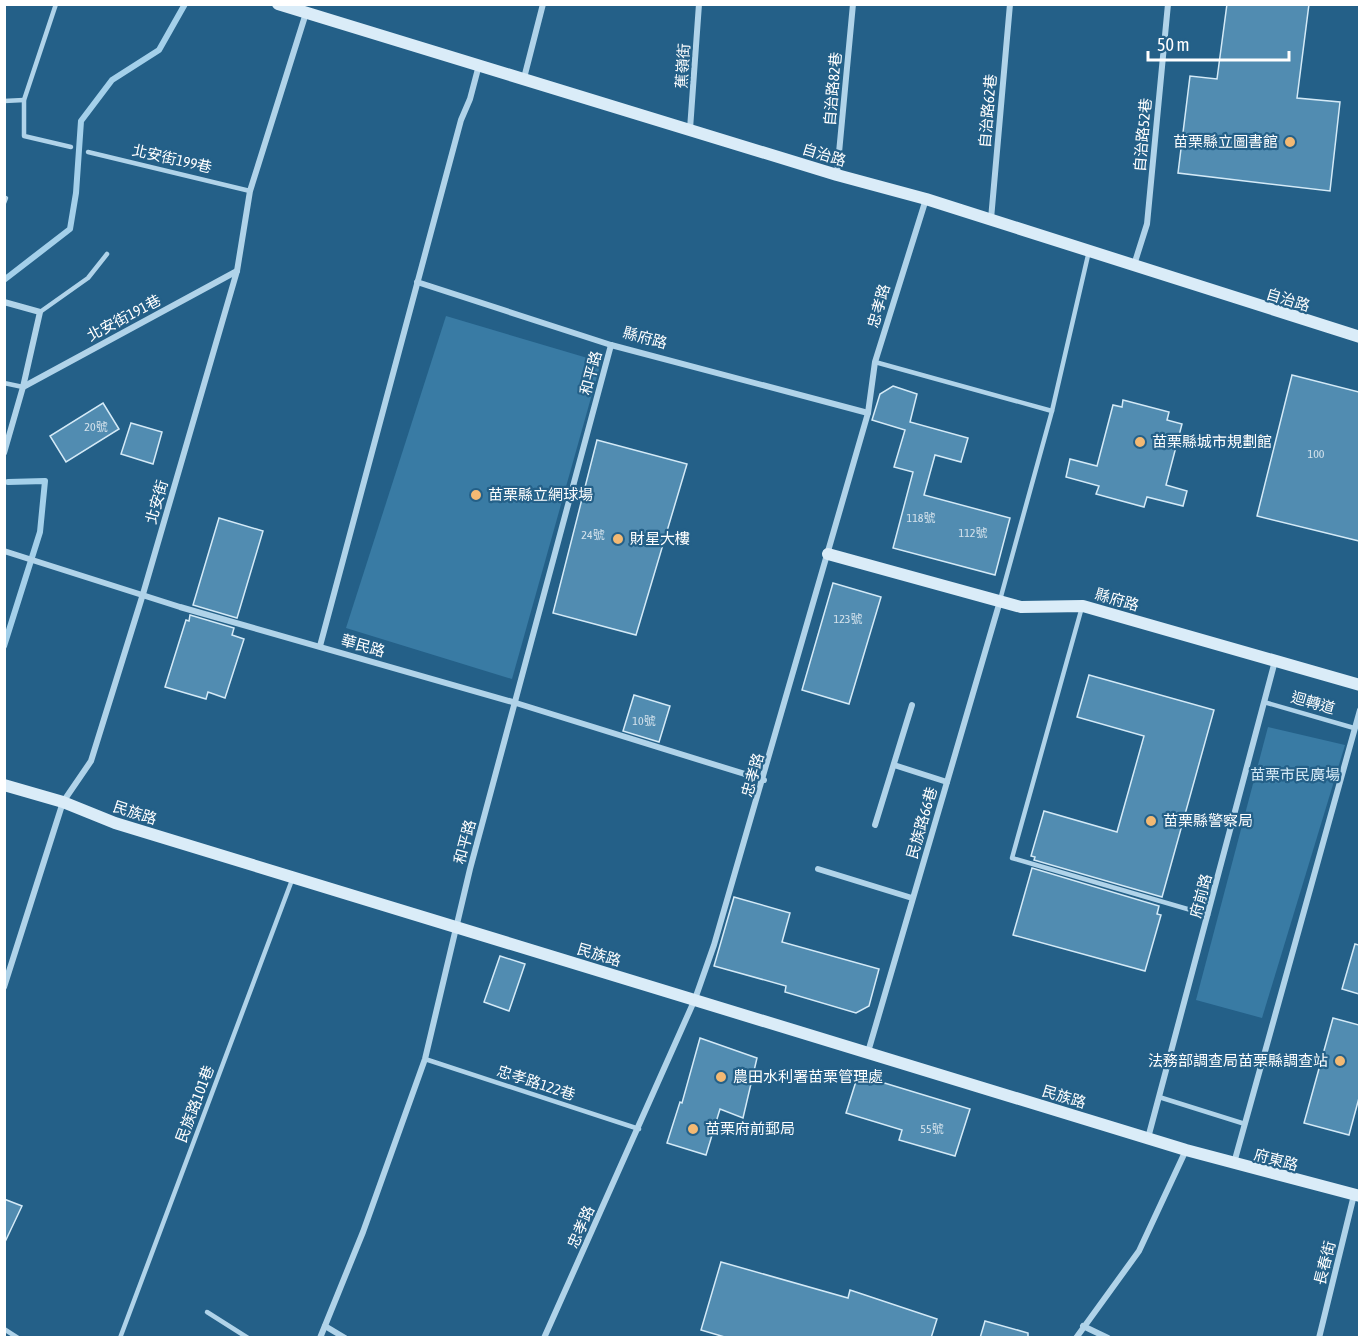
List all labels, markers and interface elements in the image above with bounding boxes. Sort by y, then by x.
scale bar [1148,24,1289,62]
text: 50 m [1157,34,1189,55]
street label: 蕉嶺街 [672,43,693,89]
street label: 自治路82巷 [821,51,844,127]
street label: 自治路62巷 [976,73,999,149]
street label: 自治路52巷 [1131,97,1154,173]
place label: 苗栗縣立圖書館 [1173,133,1278,150]
marker: 苗栗縣立圖書館 [1283,135,1297,149]
street label: 自治路 [800,140,848,169]
street label: 北安街199巷 [131,141,214,176]
street label: 忠孝路 [864,282,893,330]
street label: 自治路 [1264,285,1312,314]
street label: 北安街191巷 [84,291,164,344]
street label: 縣府路 [621,323,669,352]
street label: 和平路 [576,349,605,397]
house number: 20號 [84,420,108,434]
place label: 苗栗縣城市規劃館 [1152,433,1272,450]
marker: 苗栗縣城市規劃館 [1133,435,1147,449]
house number: 100 [1308,447,1325,461]
street label: 北安街 [142,478,171,526]
place label: 苗栗縣立網球場 [488,486,593,503]
marker: 苗栗縣立網球場 [469,488,483,502]
house number: 118號 [907,511,935,525]
house number: 112號 [959,526,987,540]
house number: 24號 [581,528,605,542]
place label: 財星大樓 [630,530,690,547]
marker: 財星大樓 [611,532,625,546]
street label: 縣府路 [1093,585,1141,614]
house number: 123號 [834,612,862,626]
street label: 華民路 [339,631,387,660]
street label: 迴轉道 [1289,688,1337,717]
house number: 10號 [632,714,656,728]
street label: 忠孝路 [738,751,767,799]
park label: 苗栗市民廣場 [1250,766,1340,783]
street label: 民族路66巷 [903,785,940,861]
street label: 民族路 [111,797,159,828]
place label: 苗栗縣警察局 [1163,812,1253,829]
marker: 苗栗縣警察局 [1144,814,1158,828]
street label: 和平路 [450,818,479,866]
street label: 府前路 [1186,872,1215,920]
street label: 民族路 [575,940,623,969]
place label: 法務部調查局苗栗縣調查站 [1148,1052,1328,1069]
marker: 法務部調查局苗栗縣調查站 [1333,1054,1347,1068]
street label: 忠孝路122巷 [495,1062,577,1103]
street label: 民族路101巷 [172,1063,217,1145]
place label: 農田水利署苗栗管理處 [733,1068,883,1085]
marker: 農田水利署苗栗管理處 [714,1070,728,1084]
street label: 民族路 [1040,1082,1088,1111]
place label: 苗栗府前郵局 [705,1120,795,1137]
marker: 苗栗府前郵局 [686,1122,700,1136]
house number: 55號 [920,1122,944,1136]
street label: 府東路 [1252,1145,1300,1174]
street label: 忠孝路 [564,1203,597,1251]
street label: 長春街 [1311,1239,1338,1287]

